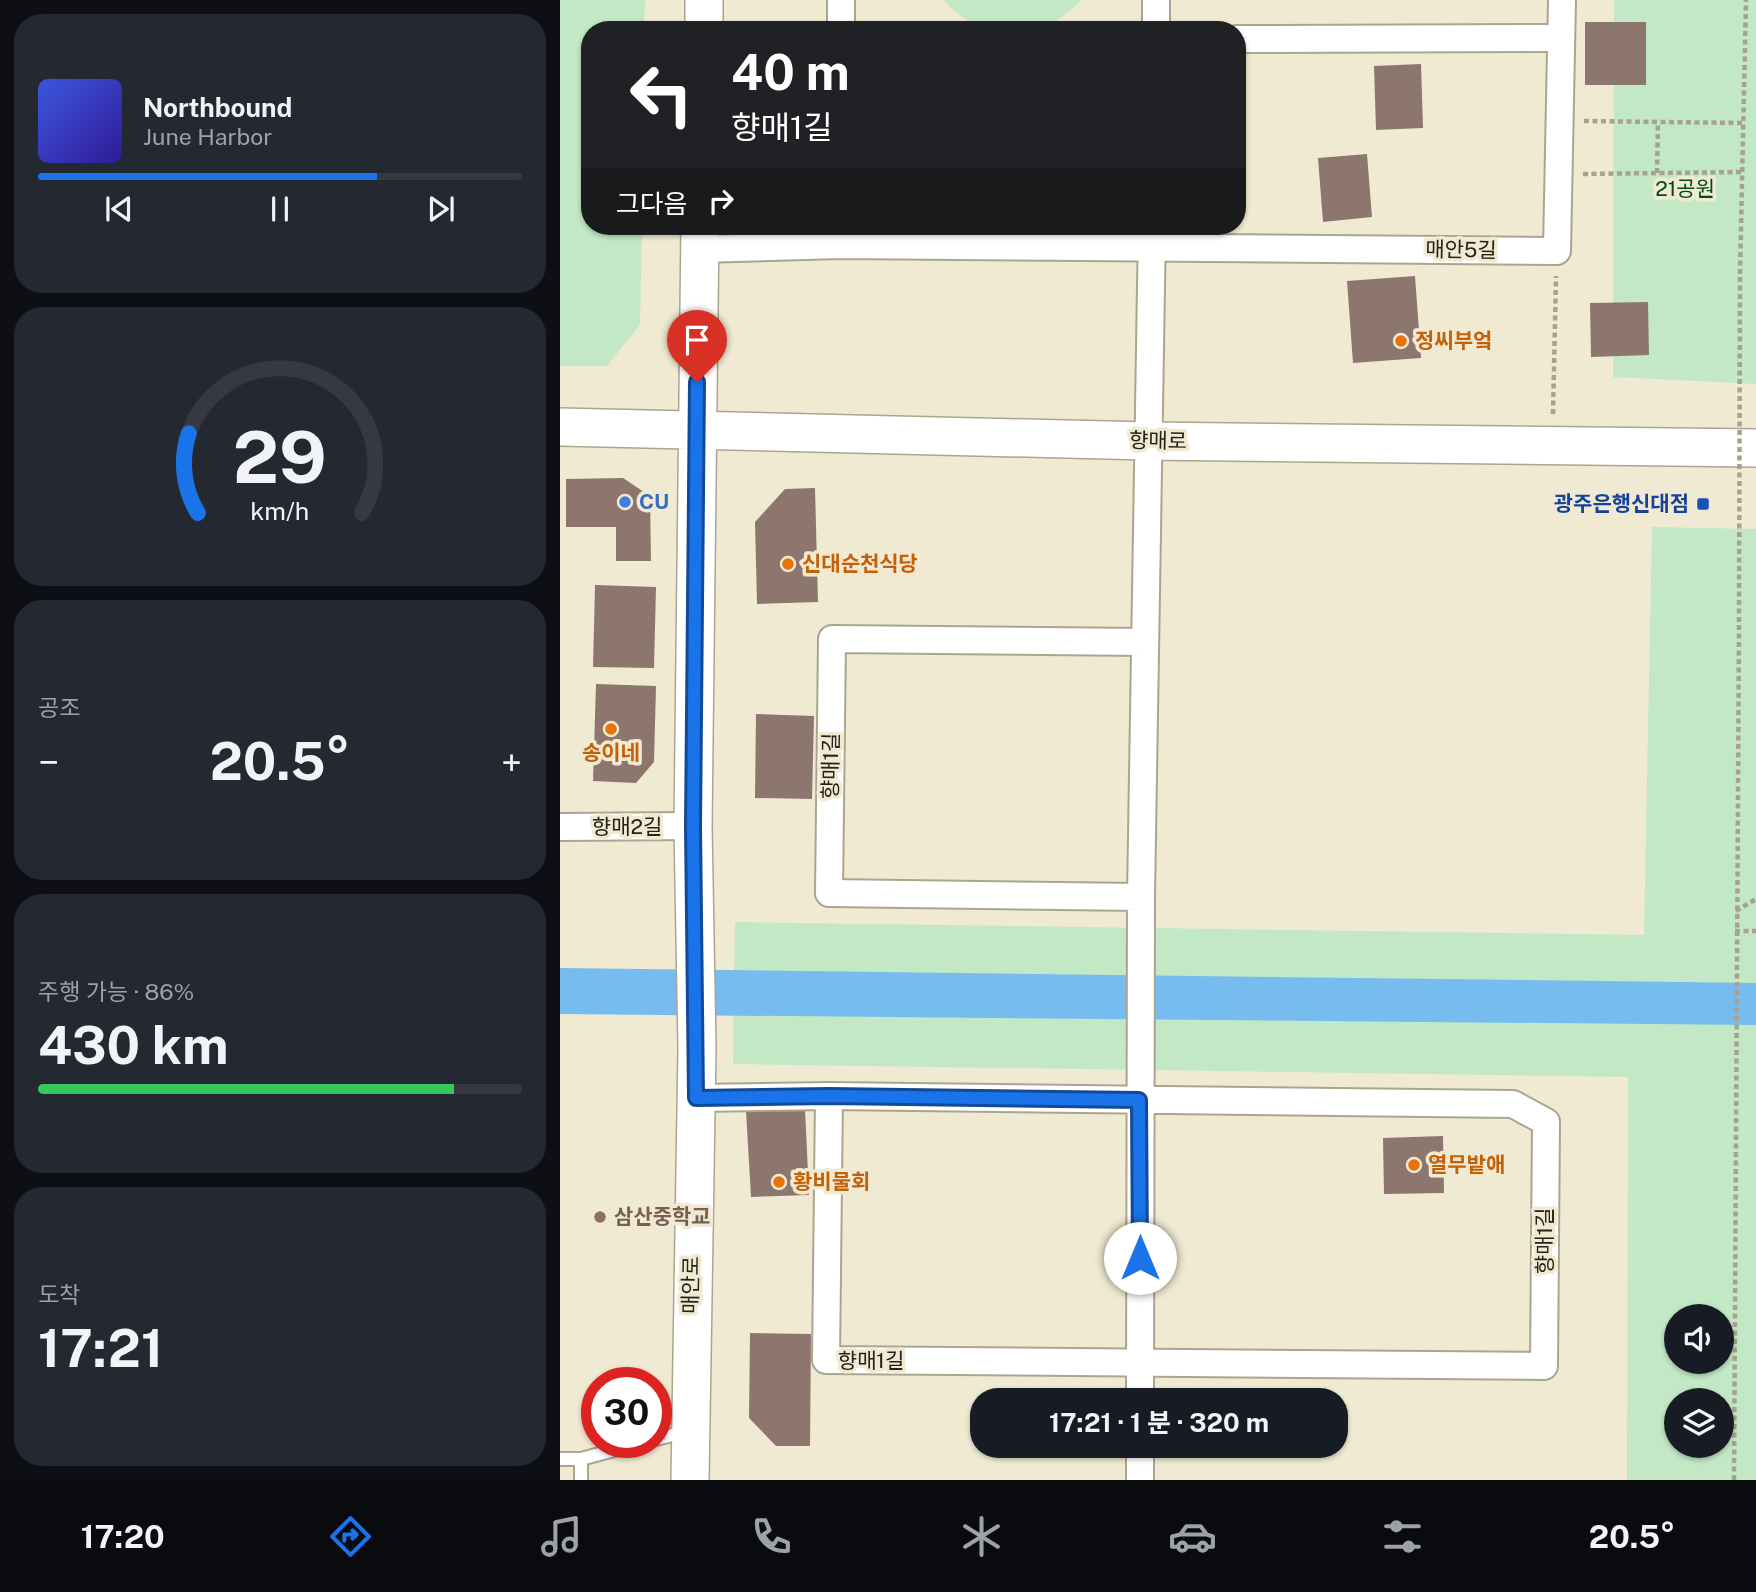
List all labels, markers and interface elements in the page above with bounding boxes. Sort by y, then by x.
text: 40 m [731,43,850,101]
icon: left [616,49,707,140]
text: Northbound [143,92,292,123]
text: 향매1길 [731,109,832,146]
text: June Harbor [143,123,272,150]
park label: 21공원 [1655,176,1715,201]
icon: right [702,182,740,220]
text: 그다음 [616,188,688,219]
icon: previous [100,190,138,228]
icon: pause [261,190,299,228]
icon: next [422,190,460,228]
street label: 매안5길 [1425,236,1497,263]
pin [667,310,727,382]
icon: arrive [678,321,716,359]
place label: 정씨부엌 [1415,328,1492,353]
marker: 정씨부엌 [1393,333,1409,349]
text: 29 [233,414,327,499]
street label: 향매로 [1129,427,1187,454]
place label: CU [639,489,669,514]
place label: 광주은행신대점 [1554,491,1689,516]
marker: CU [617,494,633,510]
text: km/h [251,496,309,526]
marker: 광주은행신대점 [1695,496,1711,512]
place label: 신대순천식당 [802,551,918,576]
marker: 신대순천식당 [780,556,796,572]
text: 공조 [38,694,80,721]
marker: 송이네 [603,721,619,737]
text: 20.5° [210,731,350,792]
street label: 향매1길 [817,733,844,799]
text: − [38,740,59,785]
text: + [501,740,522,785]
place label: 송이네 [582,740,640,765]
street label: 향매2길 [592,814,662,839]
text: 주행 가능 · 86% [38,978,194,1005]
text: 430 km [38,1015,228,1076]
place label: 열무밭애 [1428,1152,1505,1177]
marker: 열무밭애 [1406,1157,1422,1173]
place label: 황비물회 [793,1169,870,1194]
marker: 황비물회 [771,1174,787,1190]
place label: 삼산중학교 [614,1204,711,1229]
street label: 향매1길 [1532,1208,1557,1274]
marker: 삼산중학교 [592,1209,608,1225]
position arrow [1103,1221,1177,1295]
street label: 매안로 [677,1256,704,1314]
text: 도착 [38,1281,80,1308]
map controls [1664,1304,1734,1458]
button: sound [1664,1304,1734,1374]
text: 17:21 [38,1318,163,1379]
street label: 향매1길 [838,1348,904,1373]
speed limit sign: 30 [581,1367,672,1458]
button: layers [1664,1388,1734,1458]
text: 17:21 · 1 분 · 320 m [1049,1407,1269,1438]
icon: directions [326,1512,375,1561]
icon: music [537,1512,586,1561]
icon: phone [747,1512,796,1561]
icon: climate [957,1512,1006,1561]
icon: car [1168,1512,1217,1561]
icon: filters [1378,1512,1427,1561]
text: 17:20 [81,1518,165,1555]
text: 20.5° [1589,1518,1675,1555]

